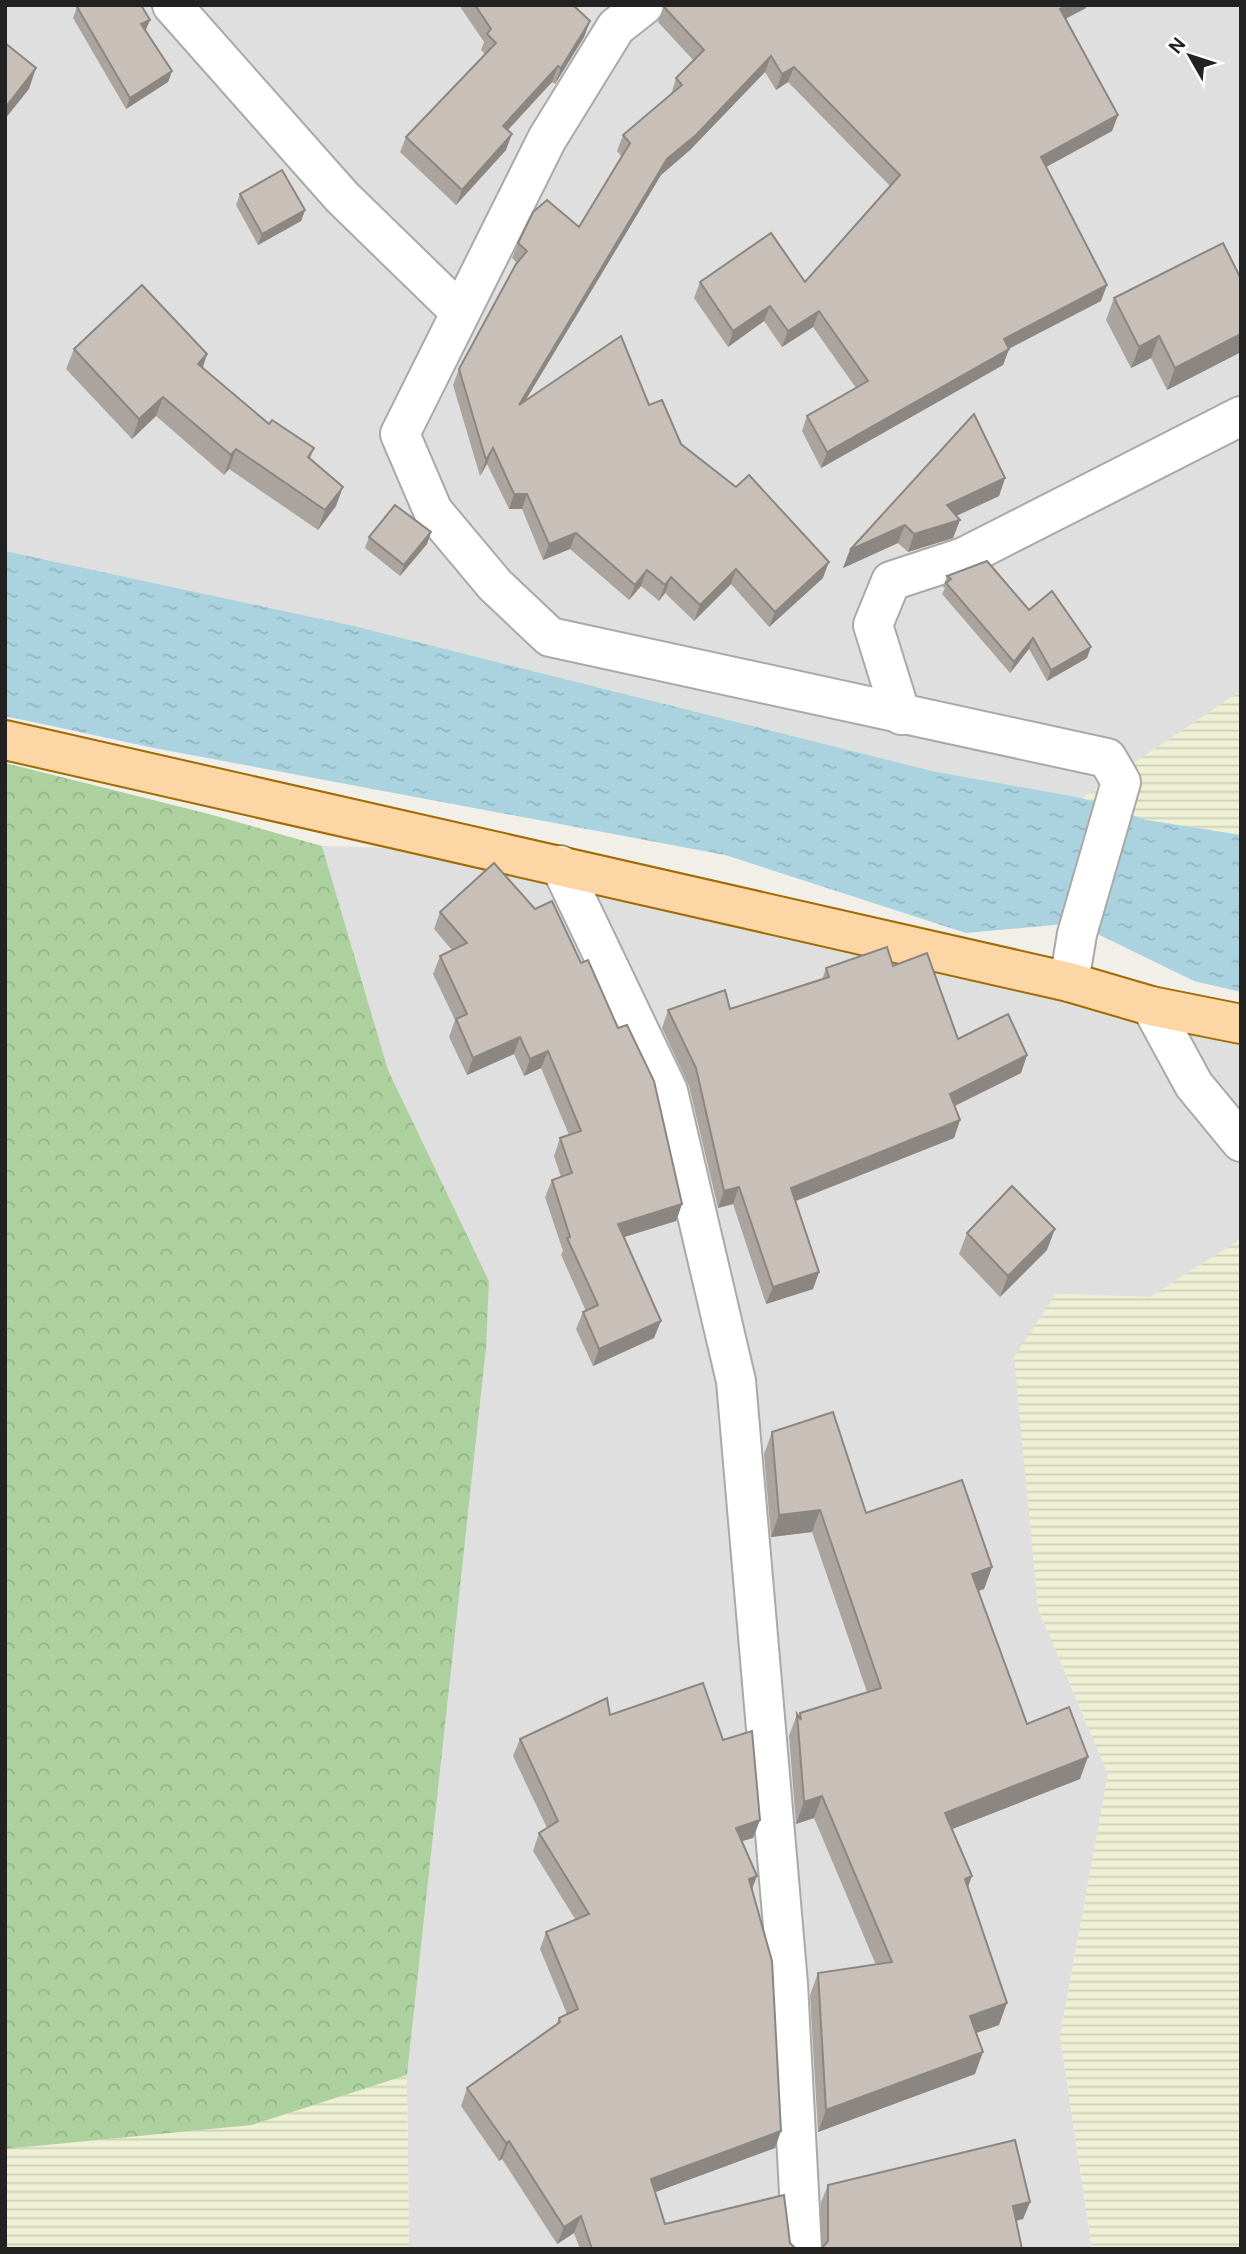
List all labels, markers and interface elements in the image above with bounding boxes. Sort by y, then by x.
north arrow [1155,21,1225,91]
text: N [1163,32,1191,59]

